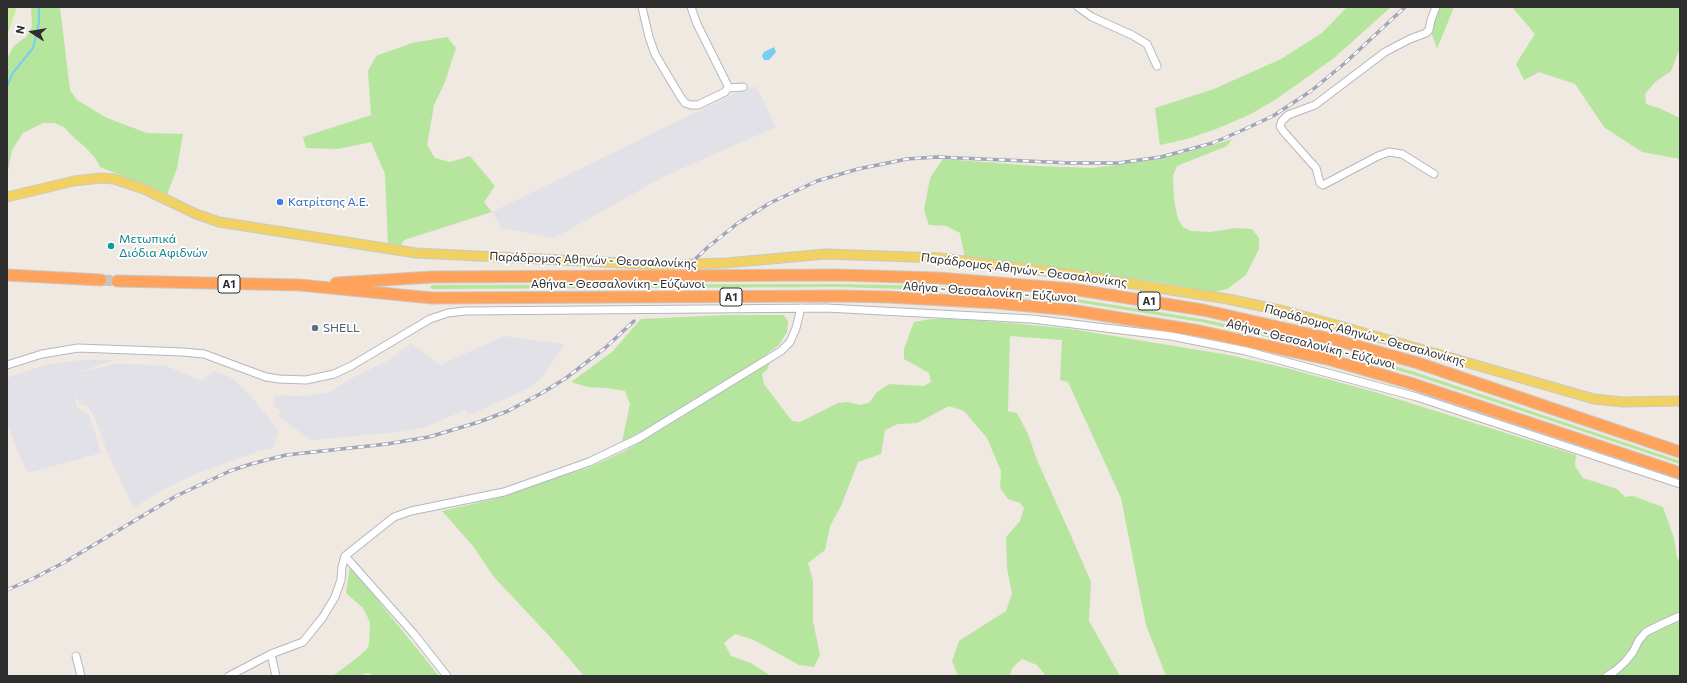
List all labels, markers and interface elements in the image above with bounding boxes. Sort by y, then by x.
north arrow [12,12,52,52]
text: N [13,24,27,35]
place label: Κατρίτσης Α.Ε. [288,195,369,209]
marker: Κατρίτσης Α.Ε. [275,197,285,207]
place label: Μετωπικά Διόδια Αφιδνών [119,232,208,260]
marker: Μετωπικά Διόδια Αφιδνών [106,241,116,251]
street label: Παράδρομος Αθηνών - Θεσσαλονίκης [489,249,697,271]
street label: Παράδρομος Αθηνών - Θεσσαλονίκης [920,250,1128,290]
road number: Α1 [218,275,240,293]
street label: Αθήνα - Θεσσαλονίκη - Εύζωνοι [531,277,705,291]
street label: Αθήνα - Θεσσαλονίκη - Εύζωνοι [903,279,1077,305]
road number: Α1 [720,288,742,306]
road number: Α1 [1138,292,1160,310]
street label: Παράδρομος Αθηνών - Θεσσαλονίκης [1263,301,1467,369]
street label: Αθήνα - Θεσσαλονίκη - Εύζωνοι [1225,316,1397,372]
place label: SHELL [323,321,360,335]
marker: SHELL [310,323,320,333]

